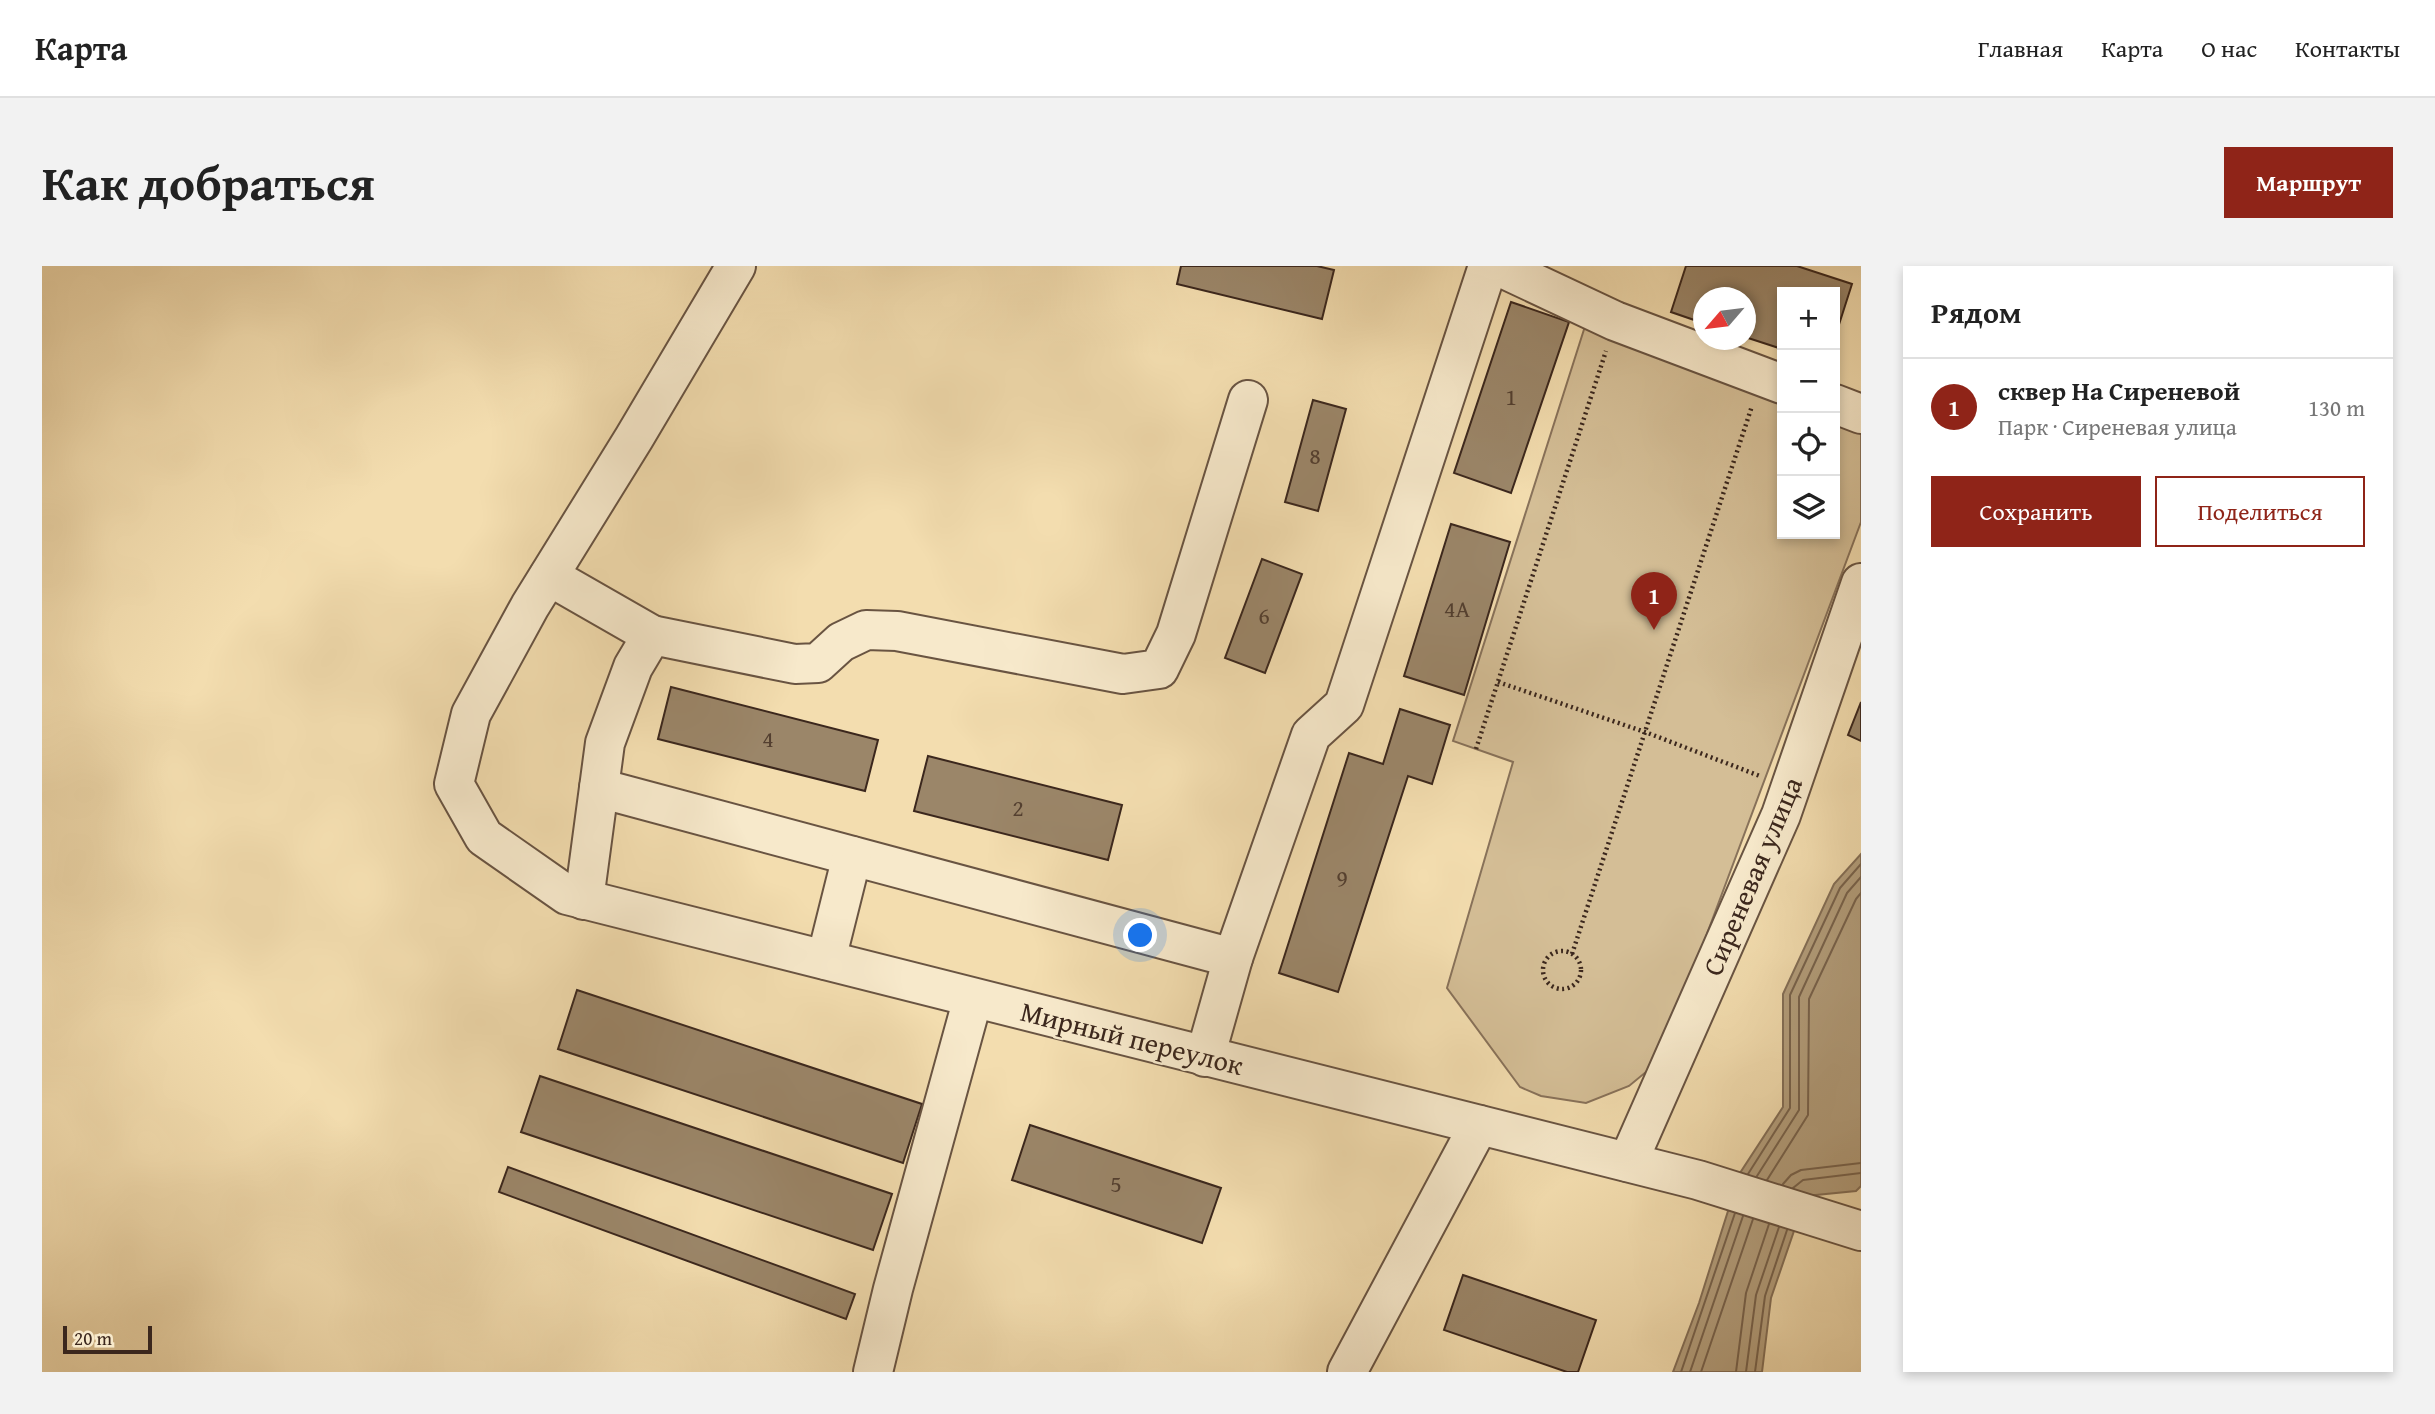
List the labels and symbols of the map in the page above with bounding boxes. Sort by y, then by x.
north arrow [1693,287,1756,350]
house number: 1 [1505,379,1517,414]
house number: 8 [1309,438,1321,473]
pin: 1 [1631,572,1677,630]
house number: 4А [1444,591,1471,626]
house number: 6 [1258,598,1270,633]
house number: 4 [762,721,774,756]
street label: Сиреневая улица [1691,769,1812,982]
house number: 2 [1012,790,1024,825]
house number: 9 [1336,860,1348,895]
your location [1123,918,1157,952]
street label: Мирный переулок [1016,990,1248,1085]
house number: 5 [1110,1166,1122,1201]
scale bar [63,1323,152,1355]

